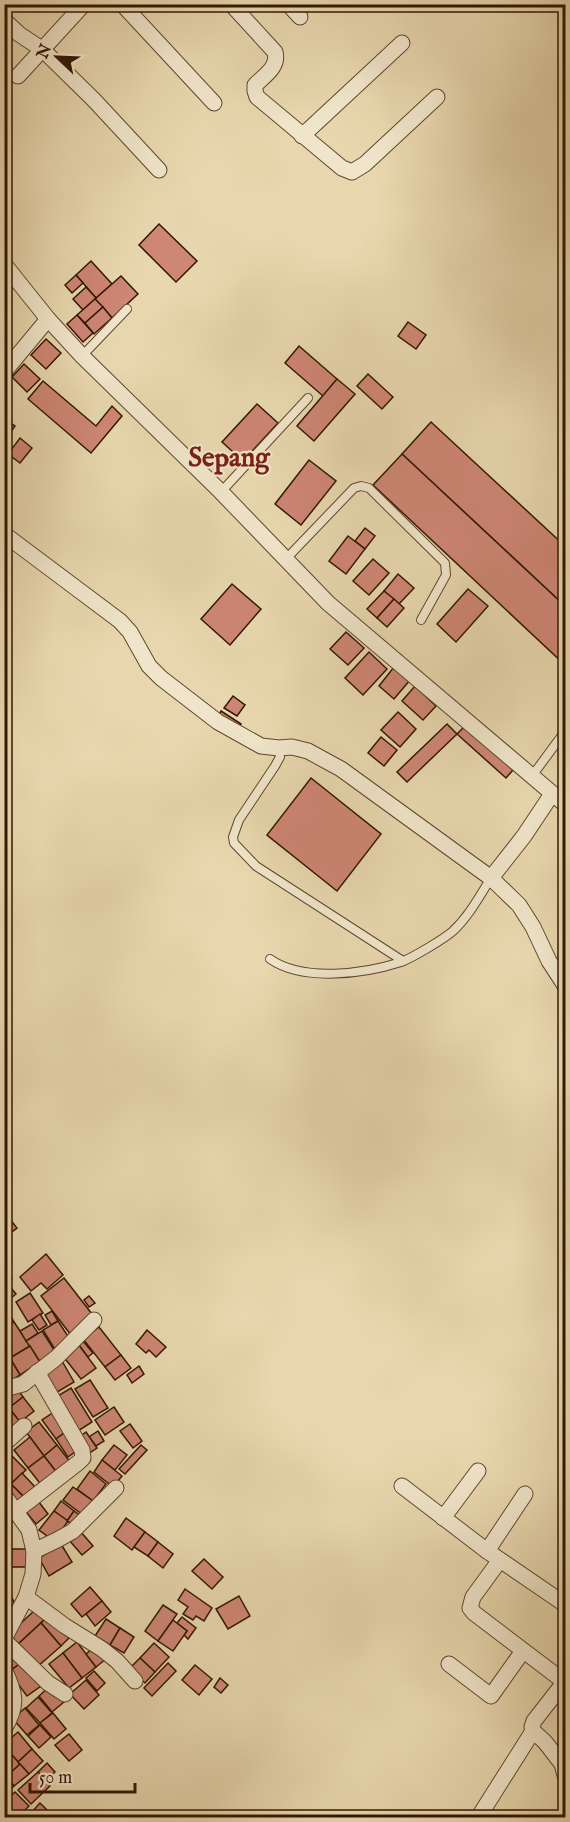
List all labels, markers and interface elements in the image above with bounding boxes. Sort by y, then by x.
north arrow [27,27,87,87]
text: N [33,41,57,63]
district label: Sepang [188,442,271,476]
scale bar [30,1756,135,1794]
text: 50 m [39,1767,72,1790]

